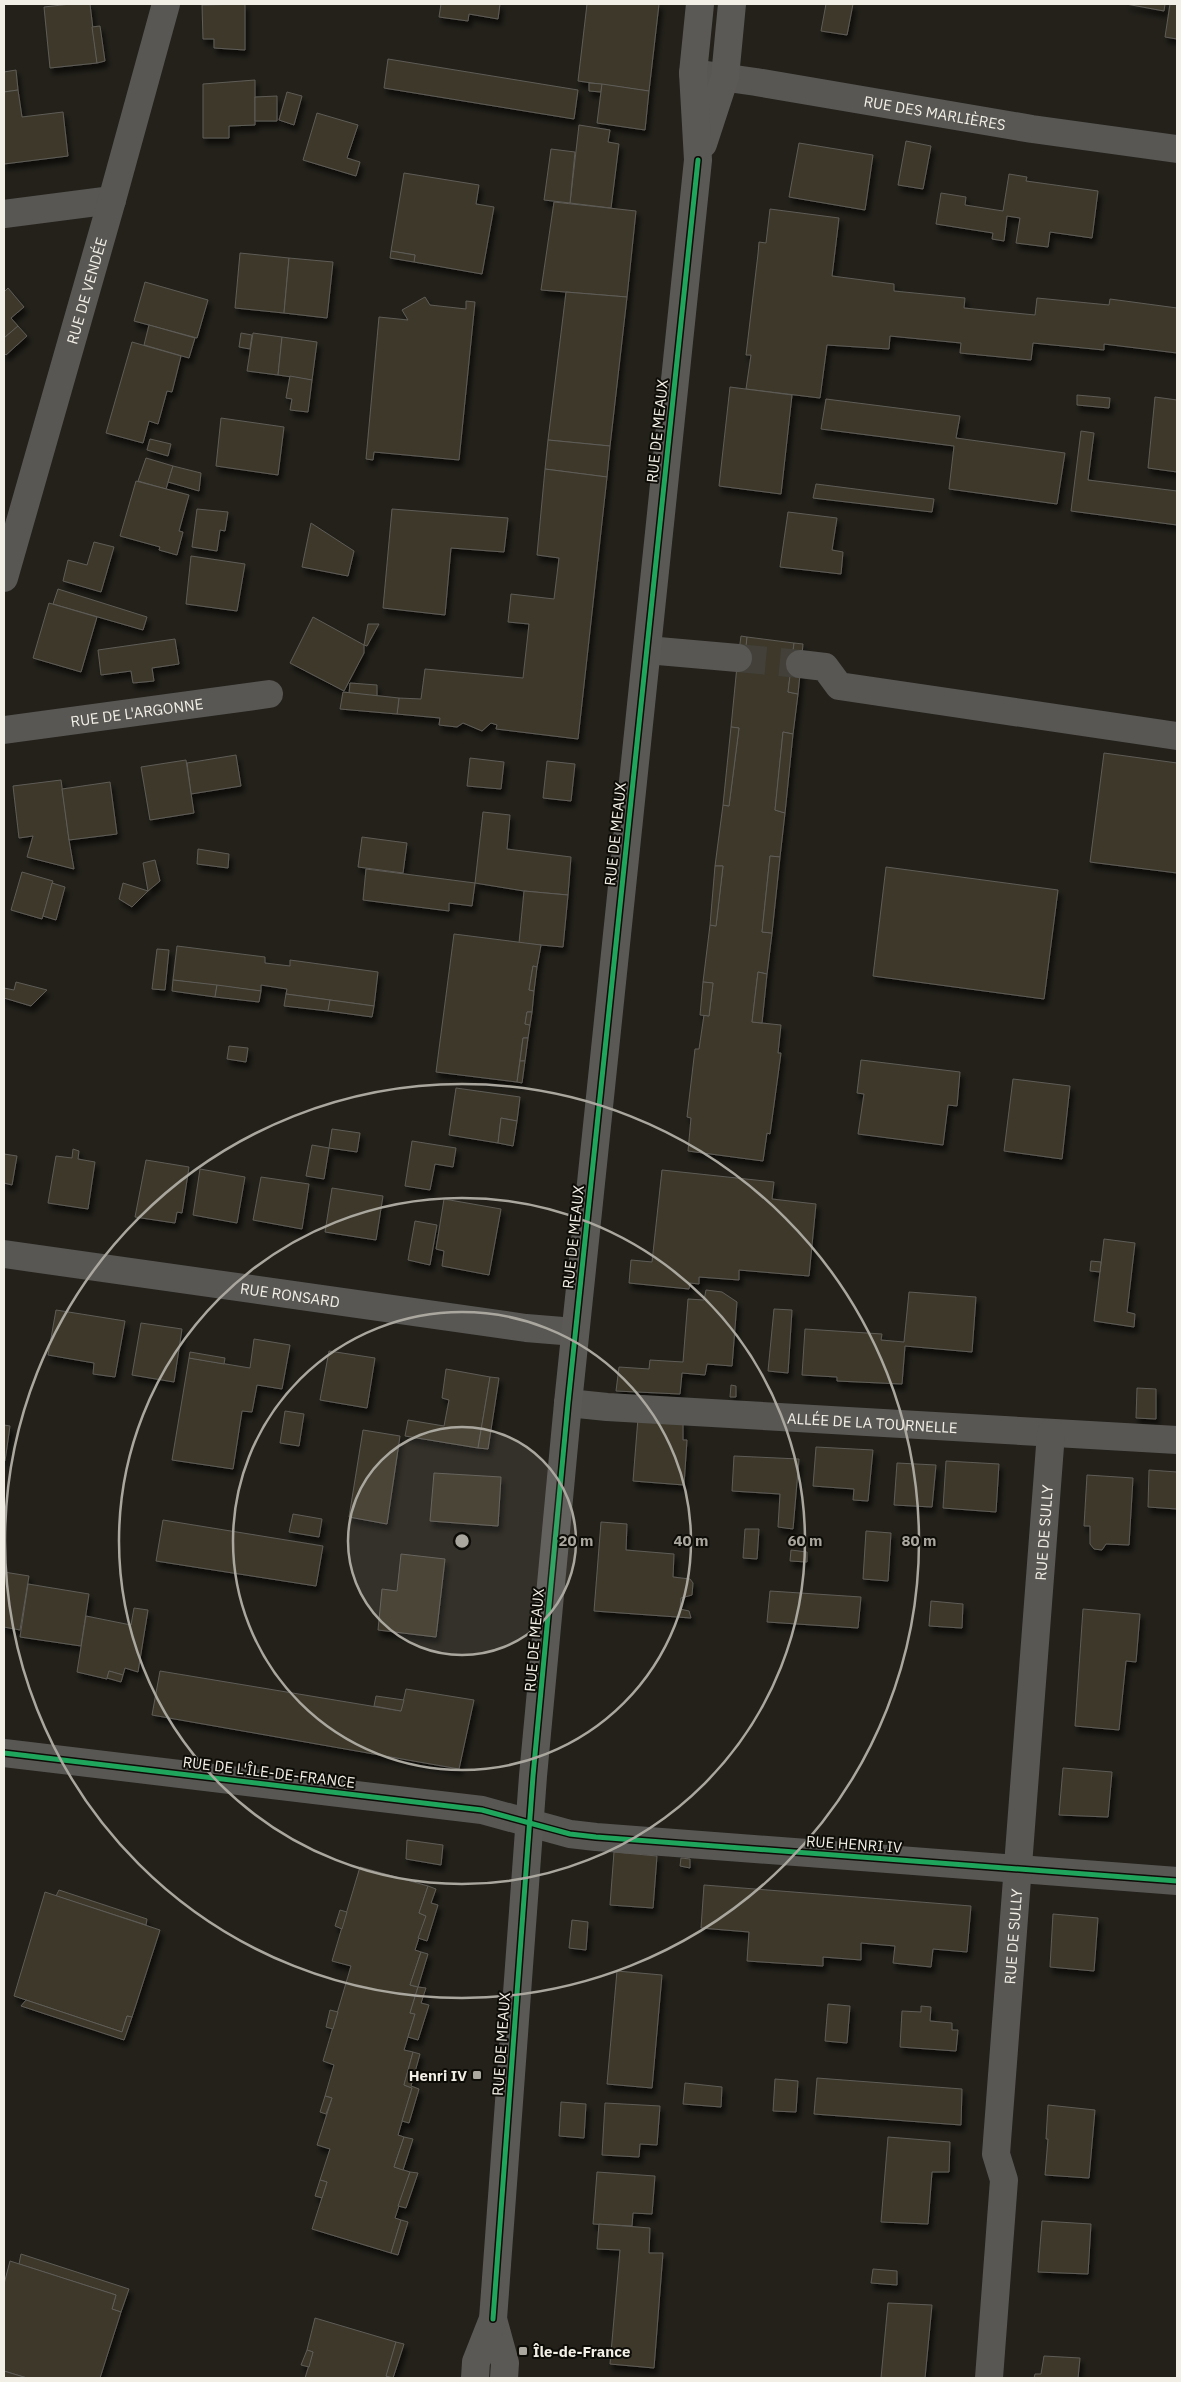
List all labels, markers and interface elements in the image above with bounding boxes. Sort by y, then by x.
street label: RUE DES MARLIÈRES [862,91,1007,134]
street label: RUE DE VENDÉE [62,235,110,346]
street label: RUE DE MEAUX [642,378,672,484]
street label: RUE DE L'ARGONNE [69,694,204,730]
street label: RUE DE MEAUX [600,781,630,887]
street label: RUE DE MEAUX [558,1184,588,1290]
street label: RUE RONSARD [239,1278,341,1311]
street label: ALLÉE DE LA TOURNELLE [786,1408,958,1437]
street label: RUE DE SULLY [1030,1484,1057,1581]
text: 20 m [559,1531,593,1550]
text: 40 m [674,1531,708,1550]
text: 60 m [788,1531,822,1550]
text: 80 m [902,1531,936,1550]
centre of rings [453,1532,471,1550]
street label: RUE DE MEAUX [520,1587,548,1693]
street label: RUE DE L'ÎLE-DE-FRANCE [182,1752,356,1792]
street label: RUE HENRI IV [805,1831,903,1857]
street label: RUE DE SULLY [999,1888,1026,1985]
street label: RUE DE MEAUX [488,1991,514,2097]
place label: Henri IV [409,2066,467,2085]
marker: Henri IV [471,2069,483,2081]
place label: Île-de-France [533,2342,630,2361]
marker: Île-de-France [517,2345,529,2357]

